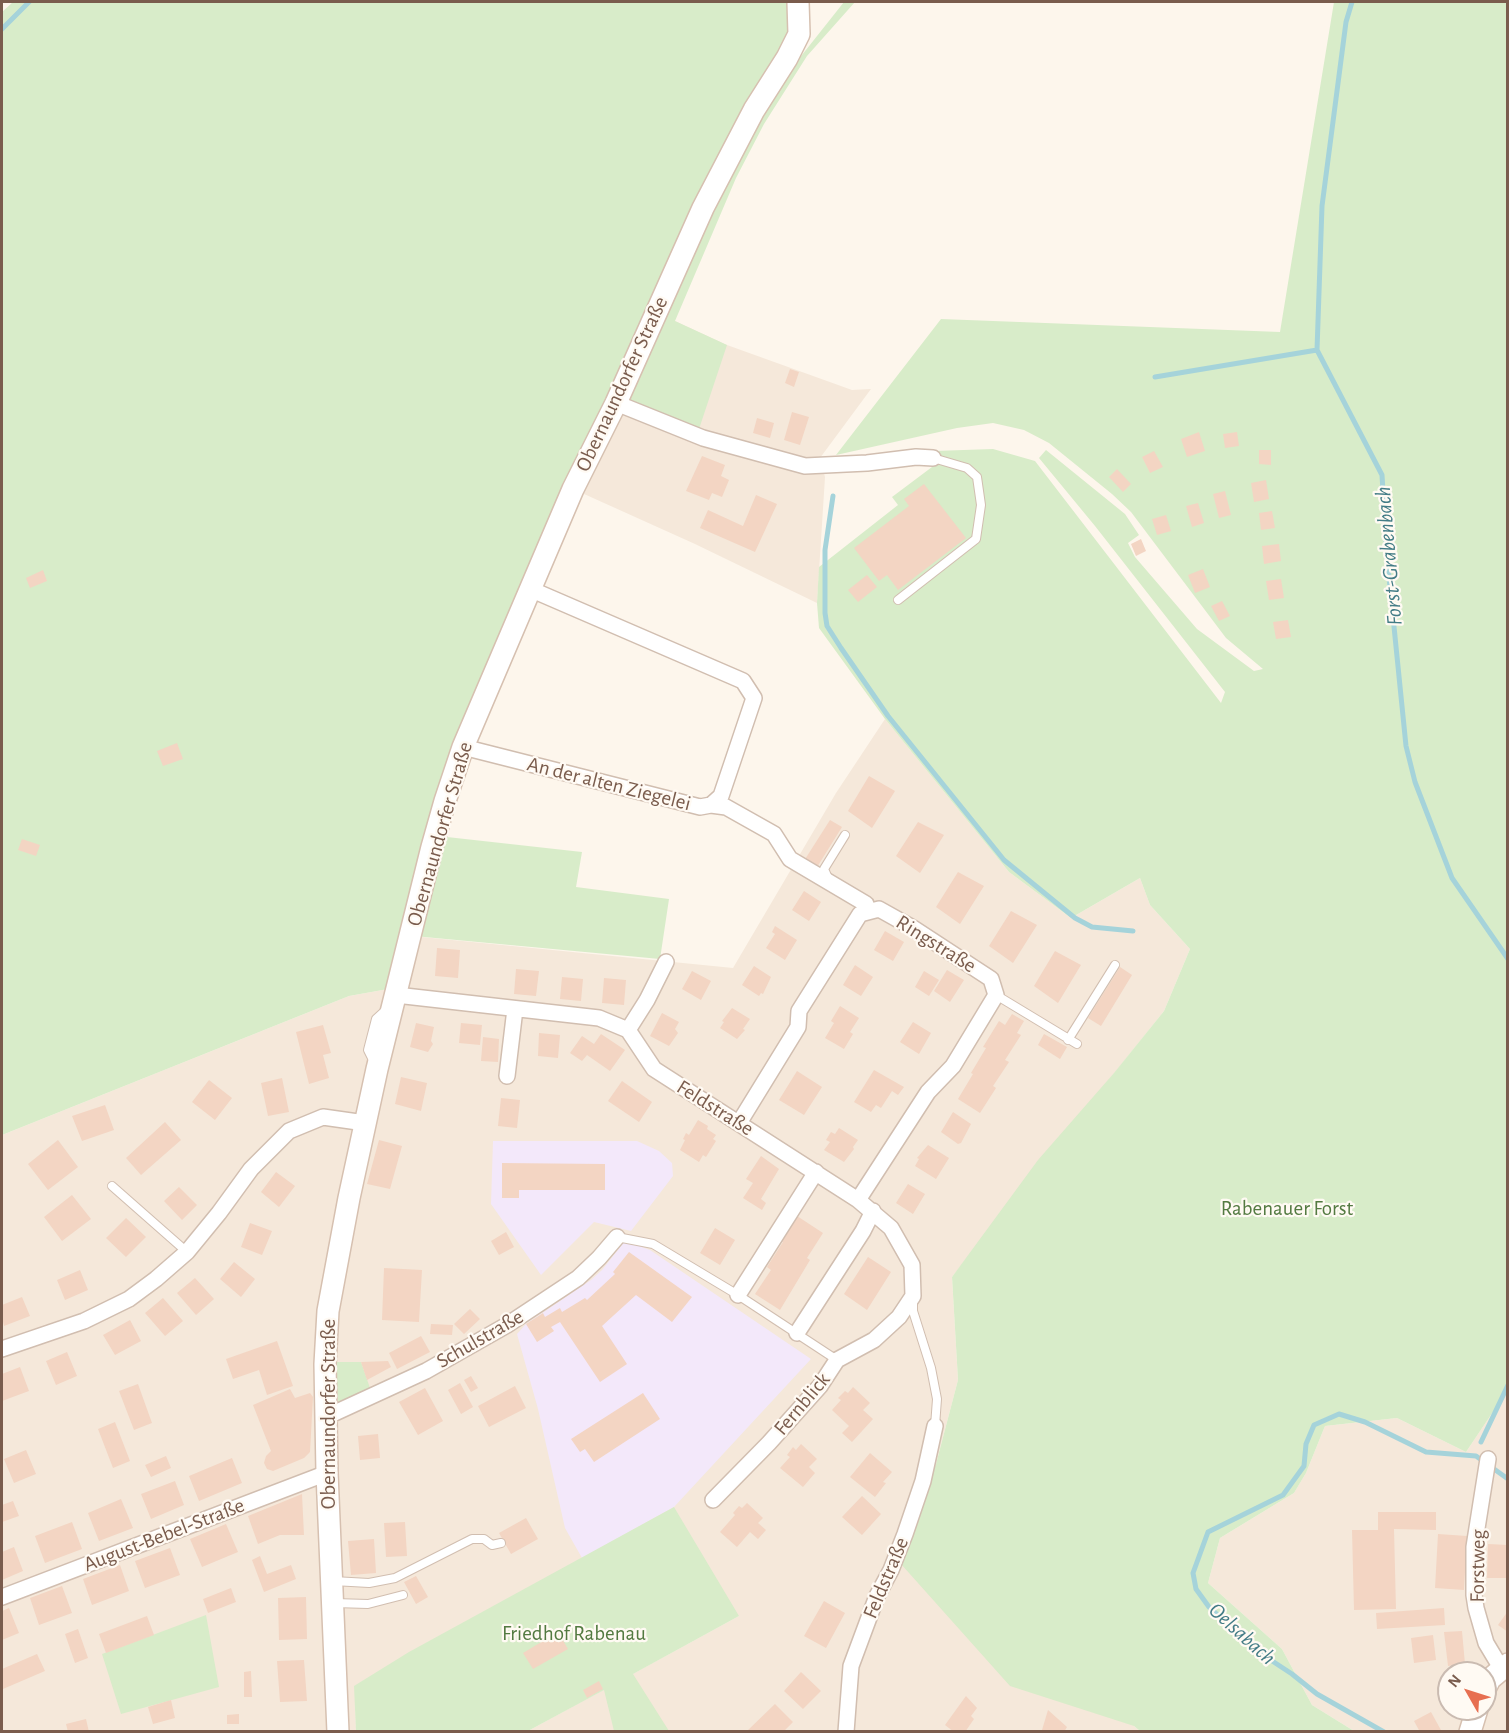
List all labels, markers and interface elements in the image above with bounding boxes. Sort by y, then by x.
street label: Obernaundorfer Straße [570,292,674,476]
water label: Forst-Grabenbach [1370,485,1408,627]
street label: Obernaundorfer Straße [402,739,478,929]
street label: An der alten Ziegelei [525,751,693,817]
street label: Ringstraße [891,910,981,978]
street label: Feldstraße [672,1074,758,1142]
park label: Rabenauer Forst [1221,1196,1353,1222]
street label: Schulstraße [432,1304,528,1374]
street label: Obernaundorfer Straße [316,1319,342,1509]
street label: Fernblick [768,1367,836,1441]
street label: August-Bebel-Straße [80,1493,248,1577]
street label: Forstweg [1465,1529,1491,1603]
street label: Feldstraße [858,1533,914,1623]
water label: Oelsabach [1203,1597,1281,1671]
park label: Friedhof Rabenau [502,1621,646,1647]
north arrow [1437,1661,1497,1721]
text: N [1445,1672,1464,1690]

